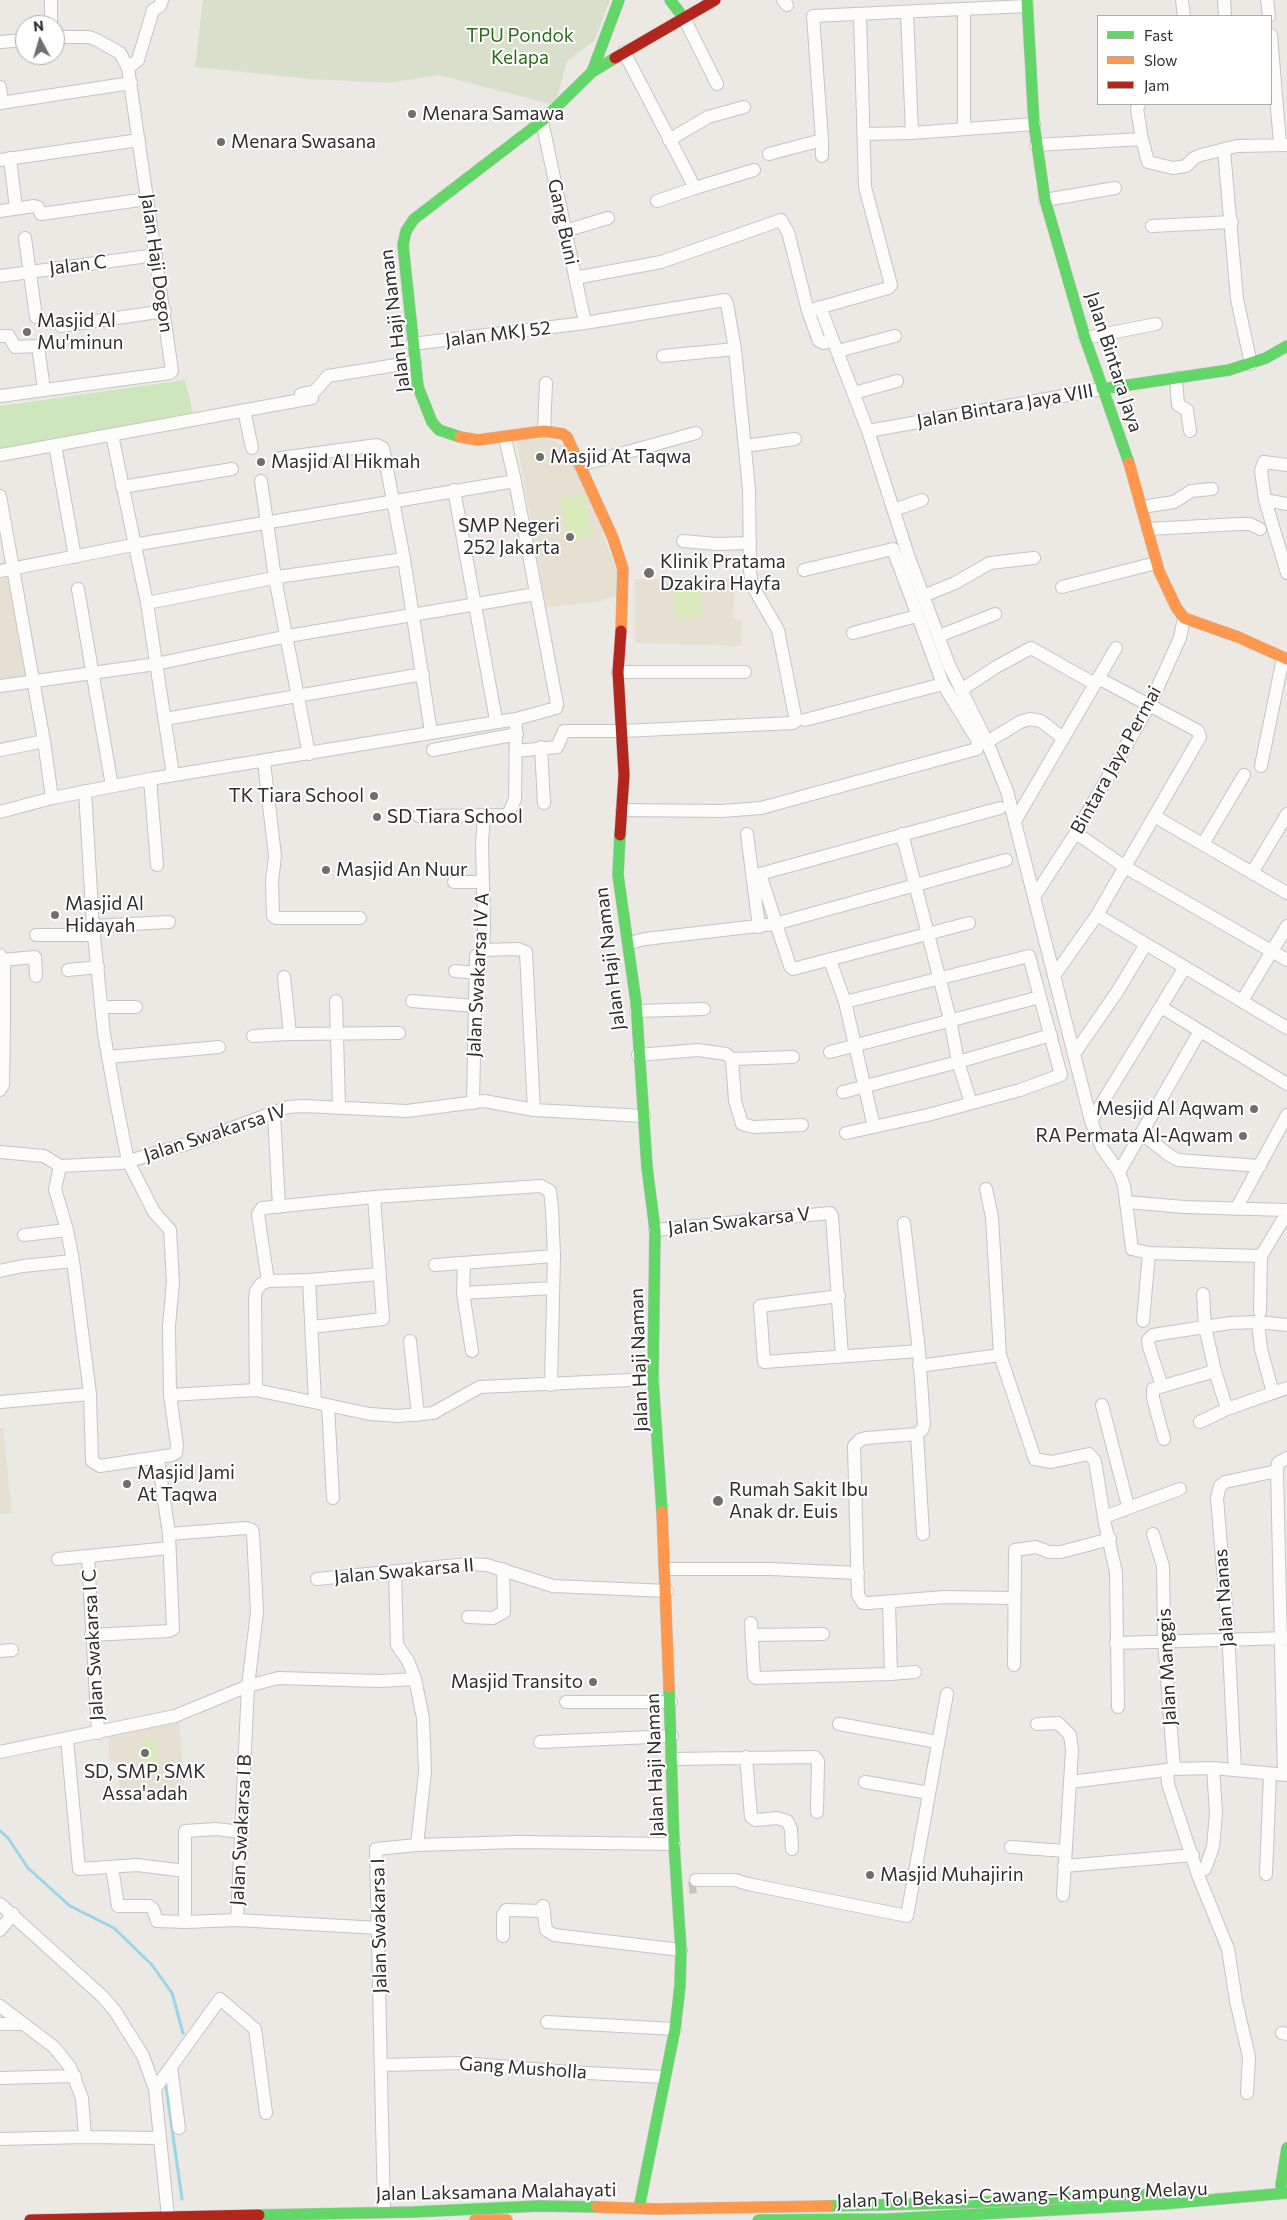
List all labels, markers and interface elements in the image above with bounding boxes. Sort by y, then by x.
north arrow [15,15,65,65]
legend [1097,15,1272,105]
text: N [32,17,45,35]
park label: TPU Pondok Kelapa [466,25,574,69]
text: Fast [1144,26,1173,44]
text: Slow [1144,51,1177,69]
text: Jam [1144,76,1169,94]
place label: Menara Samawa [422,103,564,125]
marker: Menara Samawa [406,108,418,120]
place label: Menara Swasana [231,131,376,153]
marker: Menara Swasana [215,136,227,148]
street label: Gang Buni [543,177,583,267]
street label: Jalan Haji Dogon [136,192,178,334]
street label: Jalan Haji Naman [375,248,415,394]
street label: Jalan C [48,250,108,280]
street label: Jalan Bintara Jaya [1081,289,1147,435]
place label: Masjid Al Mu'minun [37,310,123,354]
street label: Jalan MKJ 52 [444,316,552,352]
marker: Masjid Al Mu'minun [21,326,33,338]
street label: Jalan Bintara Jaya VIII [915,379,1095,433]
place label: Masjid At Taqwa [550,446,691,468]
place label: Masjid Al Hikmah [271,451,420,473]
marker: Masjid At Taqwa [534,451,546,463]
marker: Masjid Al Hikmah [255,456,267,468]
place label: SMP Negeri 252 Jakarta [458,515,560,559]
marker: SMP Negeri 252 Jakarta [564,531,576,543]
place label: Klinik Pratama Dzakira Hayfa [660,551,786,595]
marker: Klinik Pratama Dzakira Hayfa [642,566,656,580]
street label: Bintara Jaya Permai [1066,682,1166,838]
place label: TK Tiara School [229,785,364,807]
marker: TK Tiara School [368,790,380,802]
place label: SD Tiara School [387,806,523,828]
marker: SD Tiara School [371,811,383,823]
place label: Masjid An Nuur [336,859,468,881]
marker: Masjid An Nuur [320,864,332,876]
street label: Jalan Haji Naman [590,886,630,1032]
street label: Jalan Swakarsa IV A [462,892,494,1058]
place label: Masjid Al Hidayah [65,893,144,937]
marker: Masjid Al Hidayah [49,909,61,921]
place label: Mesjid Al Aqwam [1096,1098,1244,1120]
street label: Jalan Swakarsa IV [141,1099,289,1167]
marker: Mesjid Al Aqwam [1248,1103,1260,1115]
place label: RA Permata Al-Aqwam [1036,1125,1233,1147]
marker: RA Permata Al-Aqwam [1237,1130,1249,1142]
street label: Jalan Swakarsa V [667,1202,811,1240]
street label: Jalan Haji Naman [625,1288,653,1432]
place label: Masjid Jami At Taqwa [137,1462,235,1506]
marker: Masjid Jami At Taqwa [121,1478,133,1490]
place label: Rumah Sakit Ibu Anak dr. Euis [729,1479,868,1523]
marker: Rumah Sakit Ibu Anak dr. Euis [711,1494,725,1508]
street label: Jalan Nanas [1209,1548,1239,1648]
street label: Jalan Swakarsa II [333,1554,475,1588]
street label: Jalan Swakarsa I C [78,1568,108,1722]
street label: Jalan Manggis [1153,1608,1181,1726]
place label: Masjid Transito [451,1671,583,1693]
marker: Masjid Transito [587,1676,599,1688]
street label: Jalan Haji Naman [641,1693,669,1837]
marker: SD, SMP, SMK Assa'adah [139,1747,151,1759]
street label: Jalan Swakarsa I B [226,1754,256,1906]
place label: SD, SMP, SMK Assa'adah [84,1761,206,1805]
street label: Jalan Swakarsa I [366,1858,392,1994]
place label: Masjid Muhajirin [880,1864,1024,1886]
marker: Masjid Muhajirin [864,1869,876,1881]
street label: Gang Musholla [458,2052,588,2084]
street label: Jalan Tol Bekasi–Cawang–Kampung Melayu [836,2177,1208,2213]
street label: Jalan Laksamana Malahayati [375,2178,617,2206]

